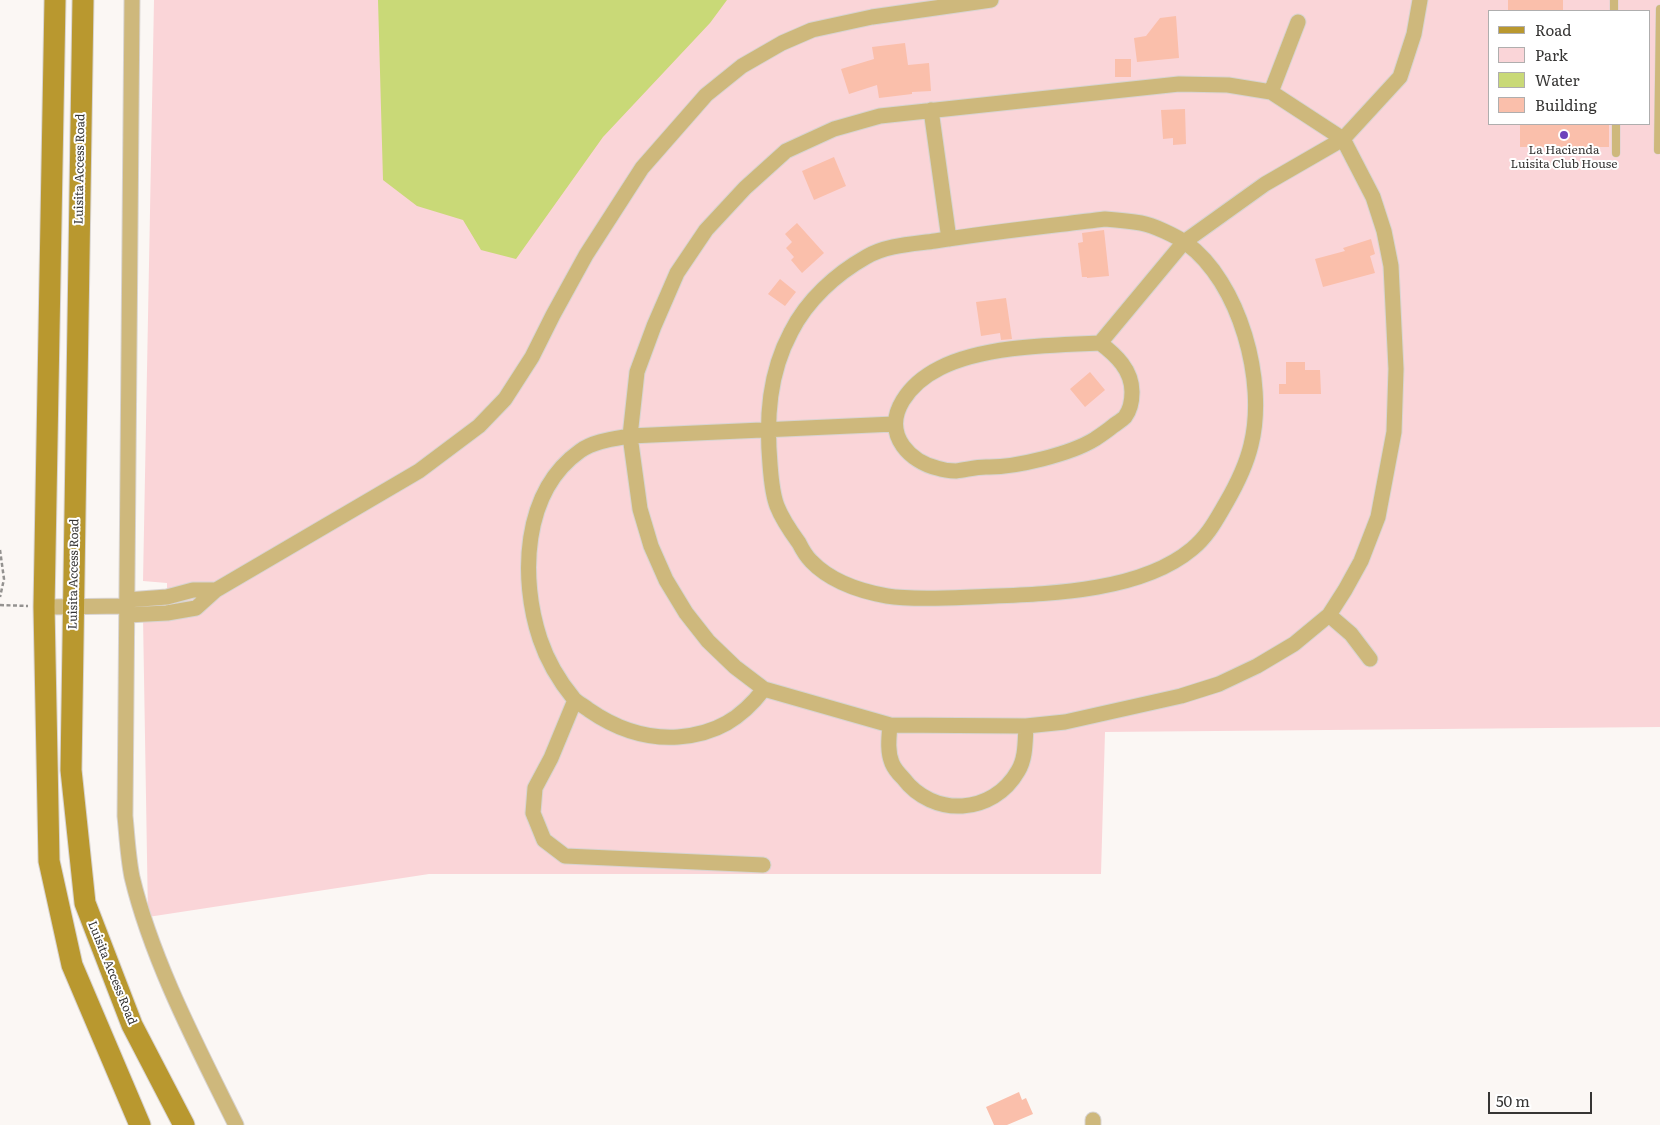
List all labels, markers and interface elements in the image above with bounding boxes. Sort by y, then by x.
legend [1488,10,1650,125]
text: Road [1535,18,1571,41]
text: Park [1535,43,1568,66]
text: Water [1535,68,1580,91]
text: Building [1535,93,1597,116]
street label: Luisita Access Road [72,114,88,224]
marker: La Hacienda Luisita Club House [1558,129,1570,141]
place label: La Hacienda Luisita Club House [1510,143,1618,171]
street label: Luisita Access Road [66,519,82,629]
street label: Luisita Access Road [85,919,139,1027]
scale bar [1490,1082,1594,1114]
text: 50 m [1496,1089,1530,1112]

